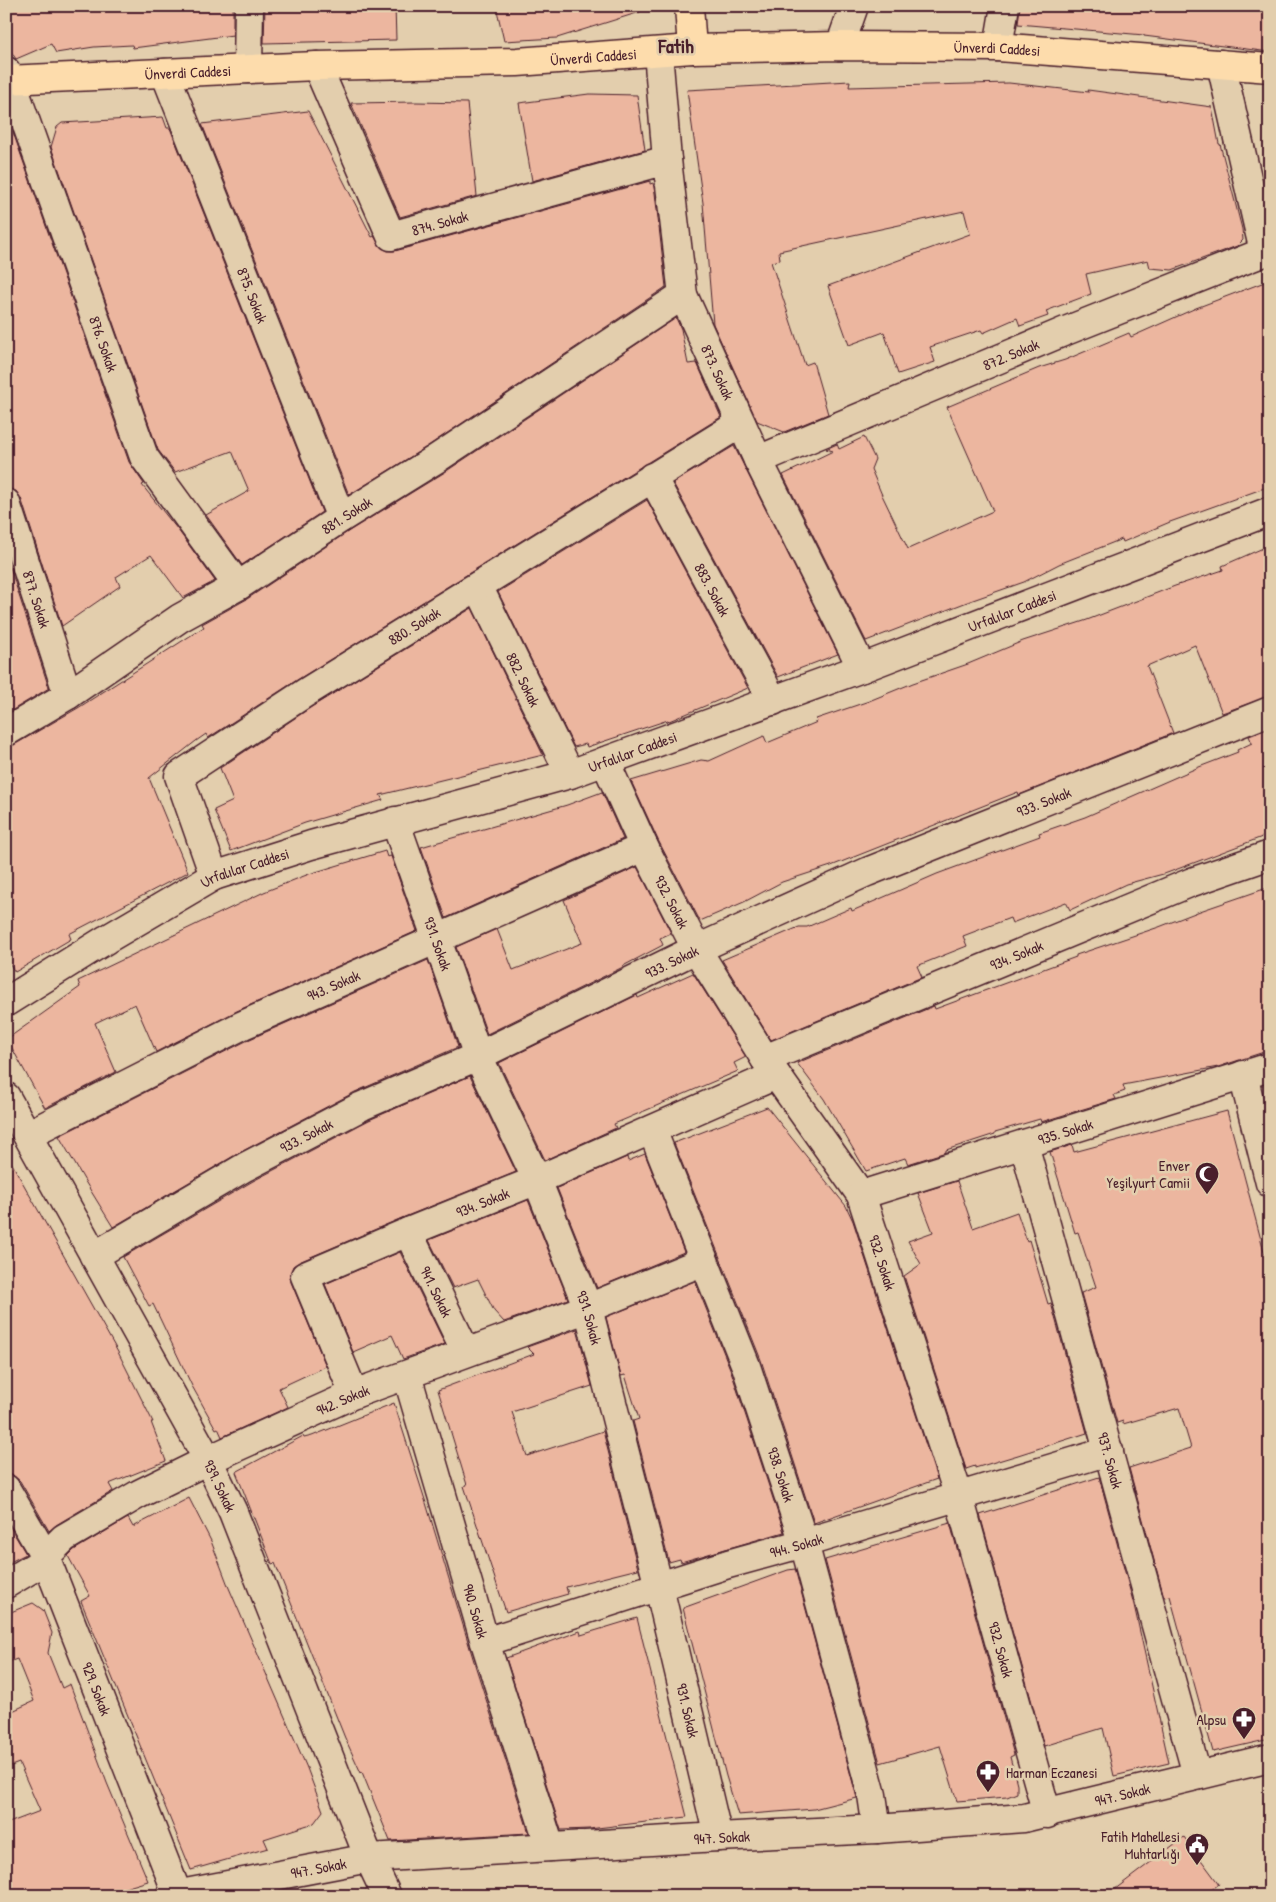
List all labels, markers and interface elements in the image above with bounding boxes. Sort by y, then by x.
district label: Fatih [657,32,694,59]
street label: Ünverdi Caddesi [954,36,1041,61]
street label: Ünverdi Caddesi [550,43,637,70]
street label: Ünverdi Caddesi [144,59,231,84]
street label: 874. Sokak [409,205,470,240]
street label: 875. Sokak [232,264,273,326]
street label: 876. Sokak [85,313,124,375]
street label: 872. Sokak [979,333,1042,375]
street label: 873. Sokak [696,341,740,403]
street label: 881. Sokak [317,491,376,539]
street label: 883. Sokak [690,559,736,620]
street label: 877. Sokak [18,568,56,631]
street label: Urfalılar Caddesi [965,584,1059,637]
street label: 880. Sokak [384,601,444,650]
street label: 882. Sokak [502,649,546,710]
street label: Urfalılar Caddesi [585,726,680,777]
street label: 933. Sokak [1013,781,1074,822]
street label: Urfalılar Caddesi [196,842,292,892]
street label: 932. Sokak [650,871,695,932]
street label: 931. Sokak [419,914,457,973]
street label: 934. Sokak [986,934,1046,975]
street label: 933. Sokak [641,939,702,983]
street label: 943. Sokak [303,964,363,1006]
street label: 933. Sokak [276,1113,336,1158]
street label: 935. Sokak [1035,1113,1095,1150]
place label: Enver Yeşilyurt Camii [1107,1155,1190,1193]
mosque icon: Enver Yeşilyurt Camii [1194,1161,1220,1195]
street label: 934. Sokak [453,1182,512,1222]
street label: 932. Sokak [864,1232,902,1293]
street label: 941. Sokak [415,1262,458,1321]
street label: 931. Sokak [572,1287,607,1347]
street label: 942. Sokak [313,1379,372,1420]
street label: 937. Sokak [1093,1430,1128,1491]
street label: 938. Sokak [763,1444,800,1505]
street label: 939. Sokak [199,1456,242,1515]
street label: 944. Sokak [767,1527,826,1563]
street label: 940. Sokak [458,1581,494,1641]
street label: 932. Sokak [984,1619,1019,1680]
street label: 929. Sokak [77,1659,117,1719]
street label: 931. Sokak [672,1681,705,1740]
pharmacy icon: Alpsu [1231,1706,1257,1740]
place label: Alpsu [1196,1709,1226,1730]
pharmacy icon: Harman Eczanesi [975,1759,1001,1793]
place label: Harman Eczanesi [1006,1762,1098,1783]
street label: 947. Sokak [1092,1777,1152,1811]
street label: 947. Sokak [693,1825,751,1849]
place label: Fatih Mahellesi Muhtarlığı [1101,1826,1180,1864]
public building icon: Fatih Mahellesi Muhtarlığı [1184,1832,1210,1866]
street label: 947. Sokak [289,1852,348,1883]

